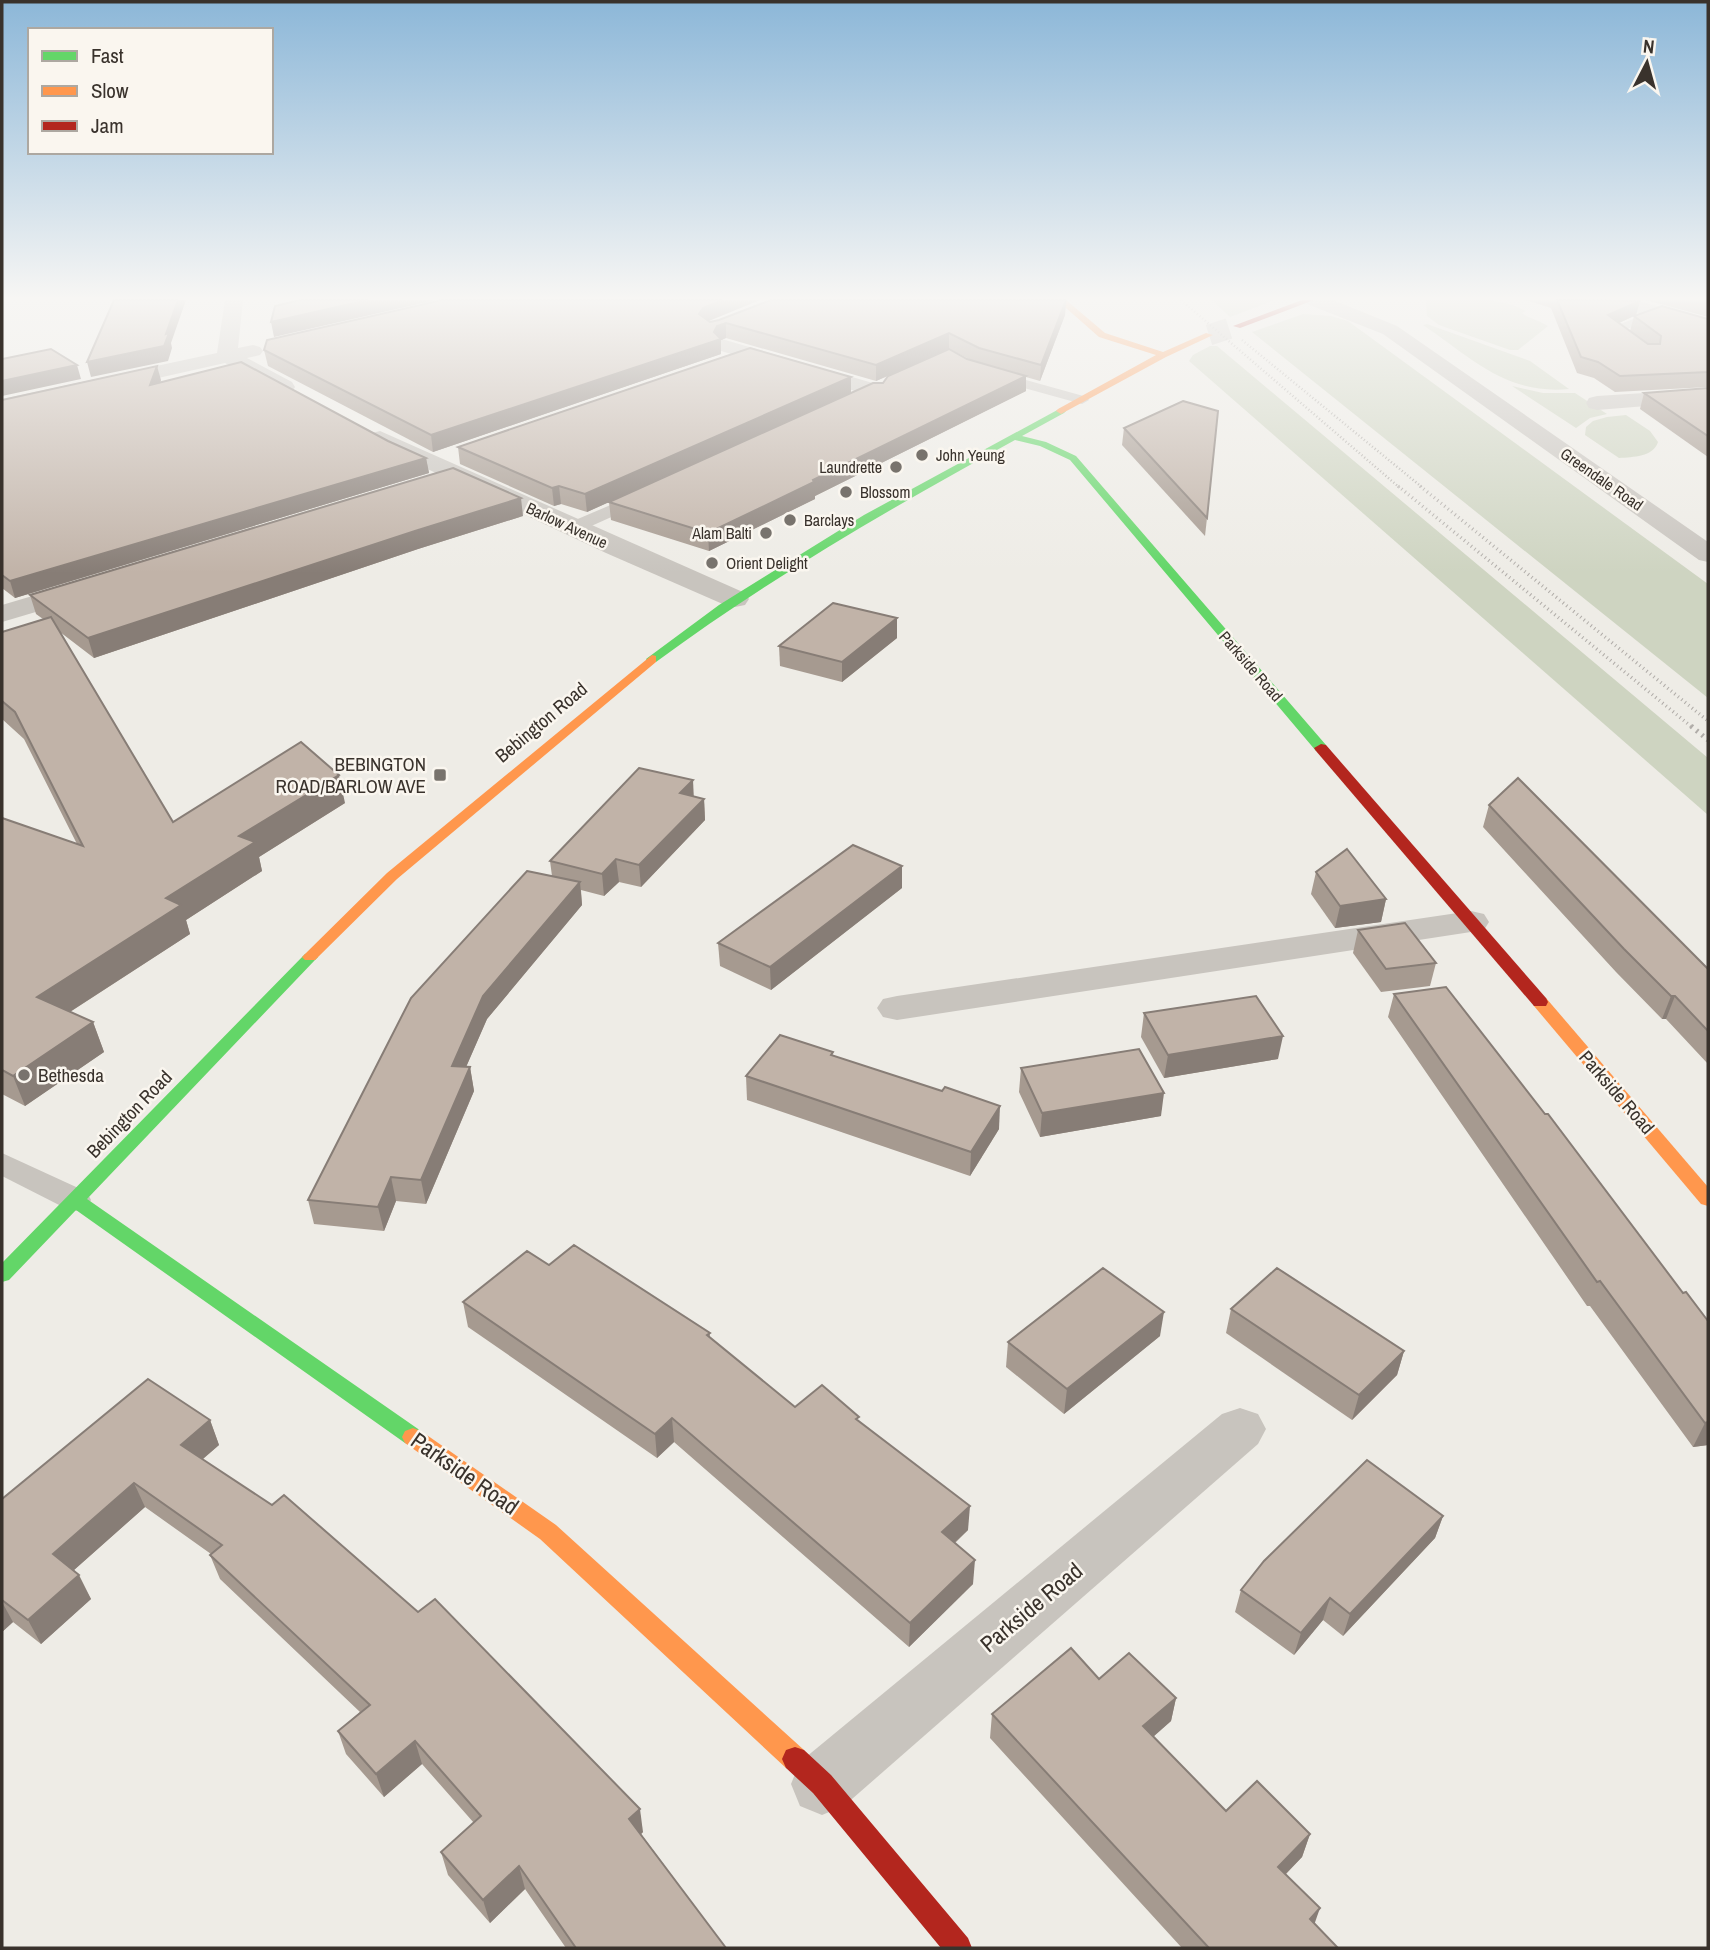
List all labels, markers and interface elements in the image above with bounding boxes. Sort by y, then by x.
legend [28,28,273,154]
north arrow [1612,28,1682,98]
text: N [1642,33,1656,60]
text: Fast [91,41,124,70]
text: Slow [91,76,129,105]
text: Jam [91,111,124,140]
street label: Greendale Road [1556,442,1648,516]
place label: John Yeung [936,444,1005,466]
marker: John Yeung [914,447,930,463]
place label: Laundrette [819,456,882,478]
marker: Laundrette [888,459,904,475]
place label: Blossom [860,481,910,503]
marker: Blossom [838,484,854,500]
street label: Barlow Avenue [523,497,611,553]
place label: Barclays [804,509,854,531]
marker: Barclays [782,512,798,528]
place label: Alam Balti [691,522,752,544]
marker: Alam Balti [758,525,774,541]
place label: Orient Delight [726,552,808,574]
marker: Orient Delight [704,555,720,571]
street label: Parkside Road [1214,626,1288,706]
street label: Bebington Road [490,676,592,768]
place label: BEBINGTON ROAD/BARLOW AVE [276,751,426,799]
marker: BEBINGTON ROAD/BARLOW AVE [432,767,448,783]
street label: Parkside Road [1573,1045,1661,1139]
place label: Bethesda [38,1062,104,1088]
street label: Bebington Road [81,1064,177,1164]
marker: Bethesda [16,1067,32,1083]
street label: Parkside Road [405,1425,525,1521]
street label: Parkside Road [973,1555,1089,1659]

